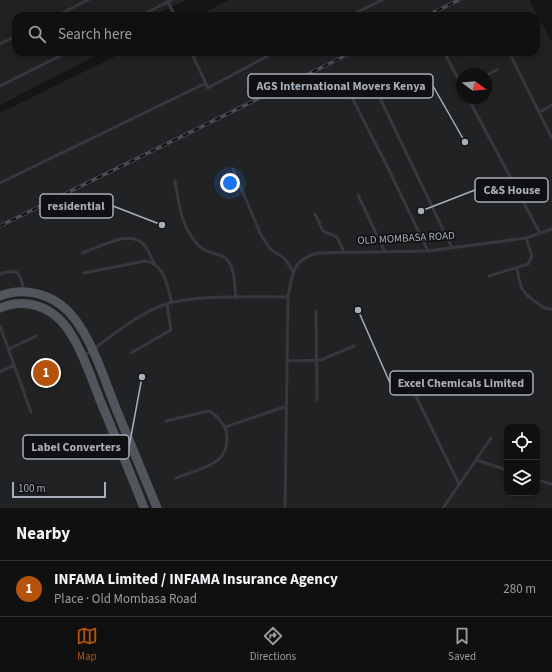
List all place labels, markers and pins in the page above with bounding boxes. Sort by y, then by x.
callout: AGS International Movers Kenya [248,74,433,98]
callout: C&S House [475,178,548,202]
callout: residential [40,194,113,218]
pin: 1 [33,358,59,388]
callout: Excel Chemicals Limited [390,371,533,395]
callout: Label Converters [23,435,129,459]

